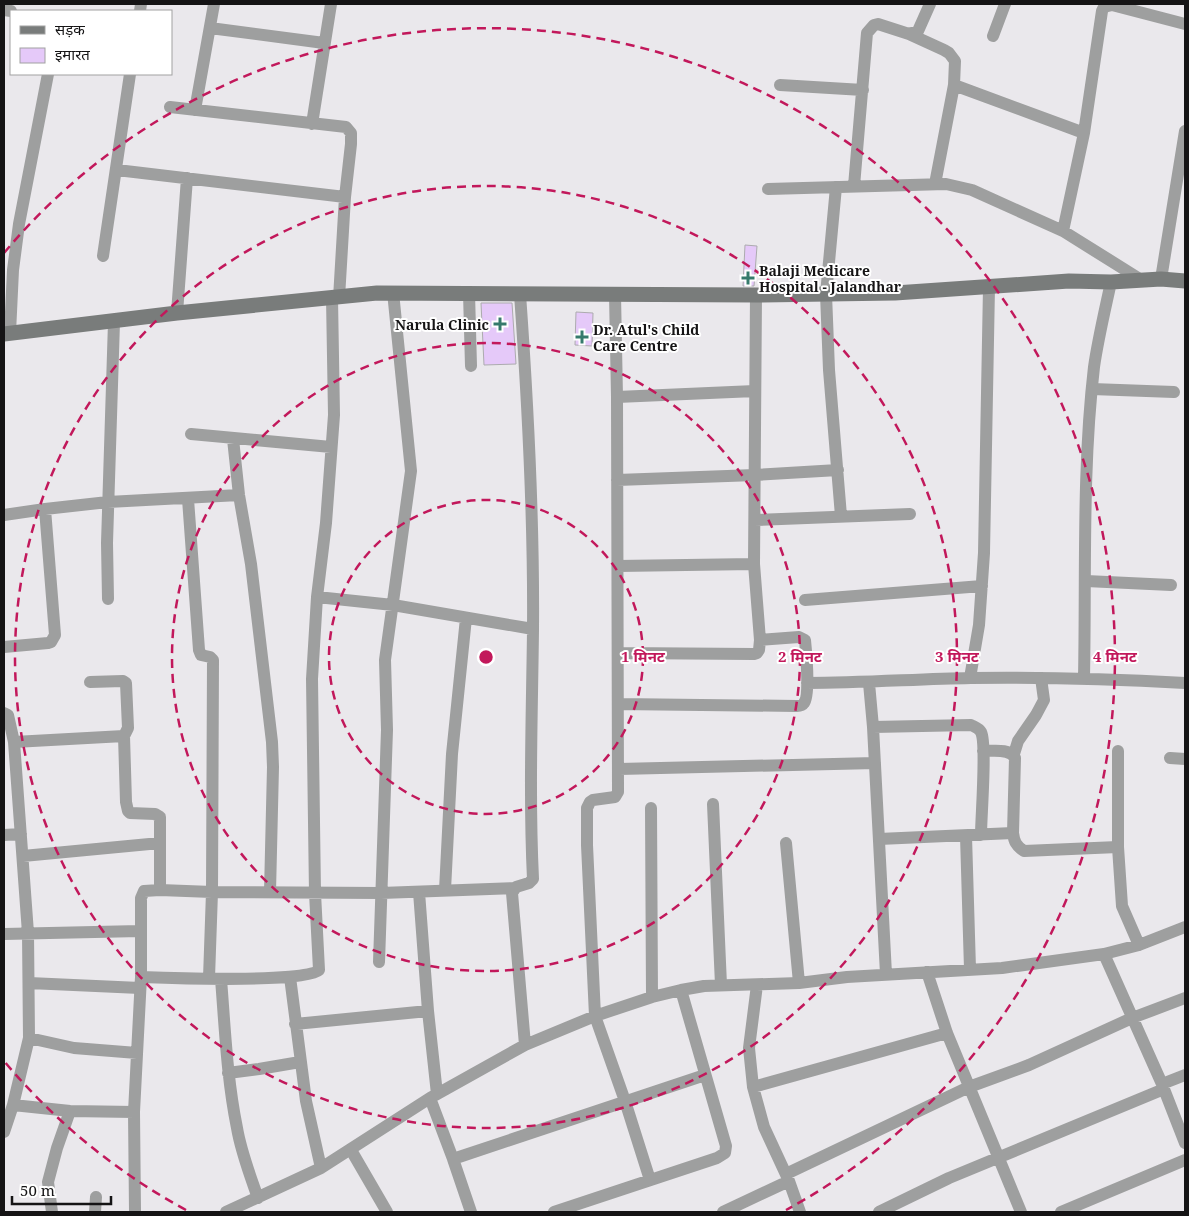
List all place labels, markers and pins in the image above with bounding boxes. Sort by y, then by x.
place label: Balaji Medicare Hospital - Jalandhar [759,261,902,296]
marker: Balaji Medicare Hospital - Jalandhar [741,271,755,285]
place label: Narula Clinic [395,315,489,334]
marker: Narula Clinic [493,317,507,331]
place label: Dr. Atul's Child Care Centre [593,320,699,355]
marker: Dr. Atul's Child Care Centre [575,330,589,344]
centre of rings [477,648,495,666]

